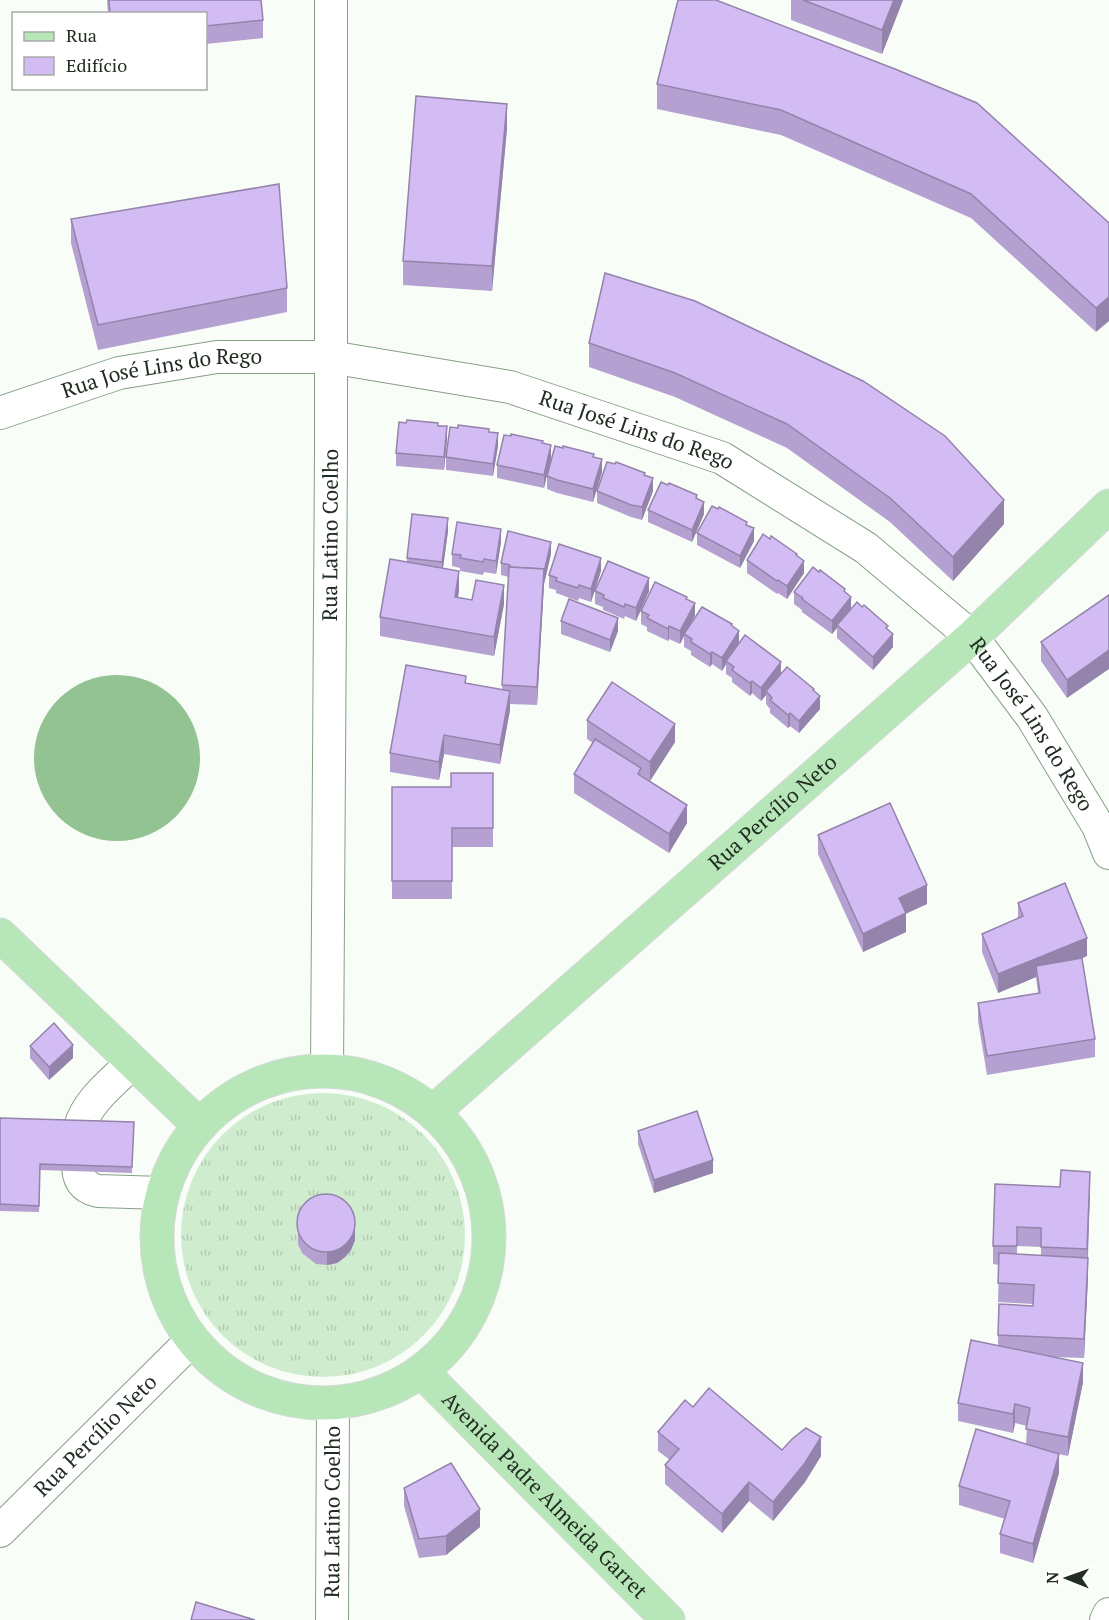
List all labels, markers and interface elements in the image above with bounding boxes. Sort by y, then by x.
legend [12,12,207,90]
text: Rua [66,23,97,47]
text: Edifício [66,53,127,77]
street label: Rua José Lins do Rego [58,342,262,404]
street label: Rua José Lins do Rego [536,383,740,475]
street label: Rua Latino Coelho [315,449,344,621]
street label: Rua José Lins do Rego [964,631,1101,816]
street label: Rua Percílio Neto [702,747,842,876]
street label: Rua Percílio Neto [27,1368,163,1502]
street label: Avenida Padre Almeida Garret [436,1385,654,1604]
street label: Rua Latino Coelho [317,1426,346,1598]
north arrow [1037,1548,1097,1608]
text: N [1041,1571,1063,1584]

